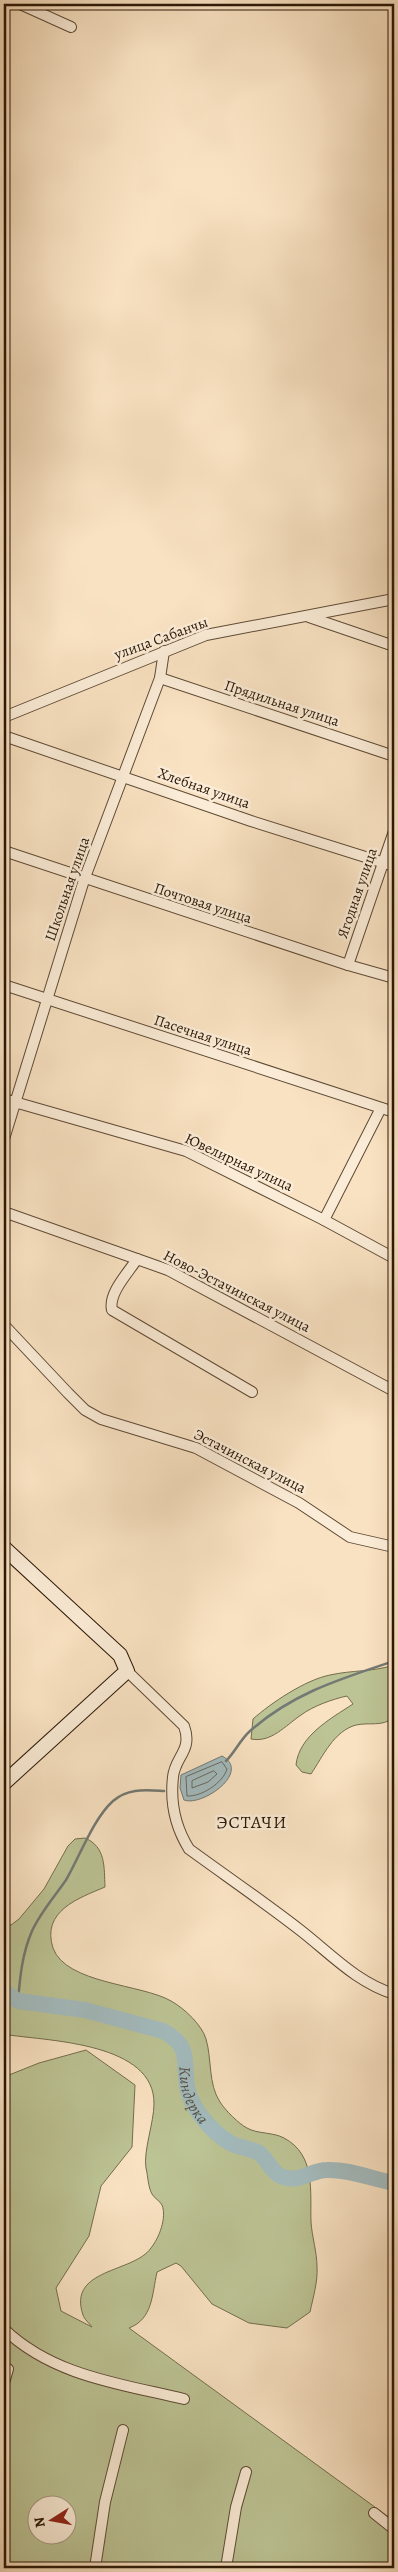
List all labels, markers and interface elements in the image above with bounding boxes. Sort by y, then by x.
street label: улица Сабанчы [110,612,211,665]
street label: Прядильная улица [222,675,342,731]
street label: Хлебная улица [155,763,253,813]
street label: Школьная улица [40,834,94,944]
street label: Ягодная улица [332,845,382,941]
street label: Почтовая улица [151,878,255,928]
street label: Пасечная улица [152,1010,255,1060]
street label: Ювелирная улица [182,1128,296,1196]
street label: Ново-Эстачинская улица [160,1245,314,1337]
street label: Эстачинская улица [190,1424,310,1498]
district label: ЭСТАЧИ [216,1810,288,1834]
water label: Киндерка [174,2066,213,2129]
north arrow [28,2494,78,2544]
text: N [29,2516,50,2529]

